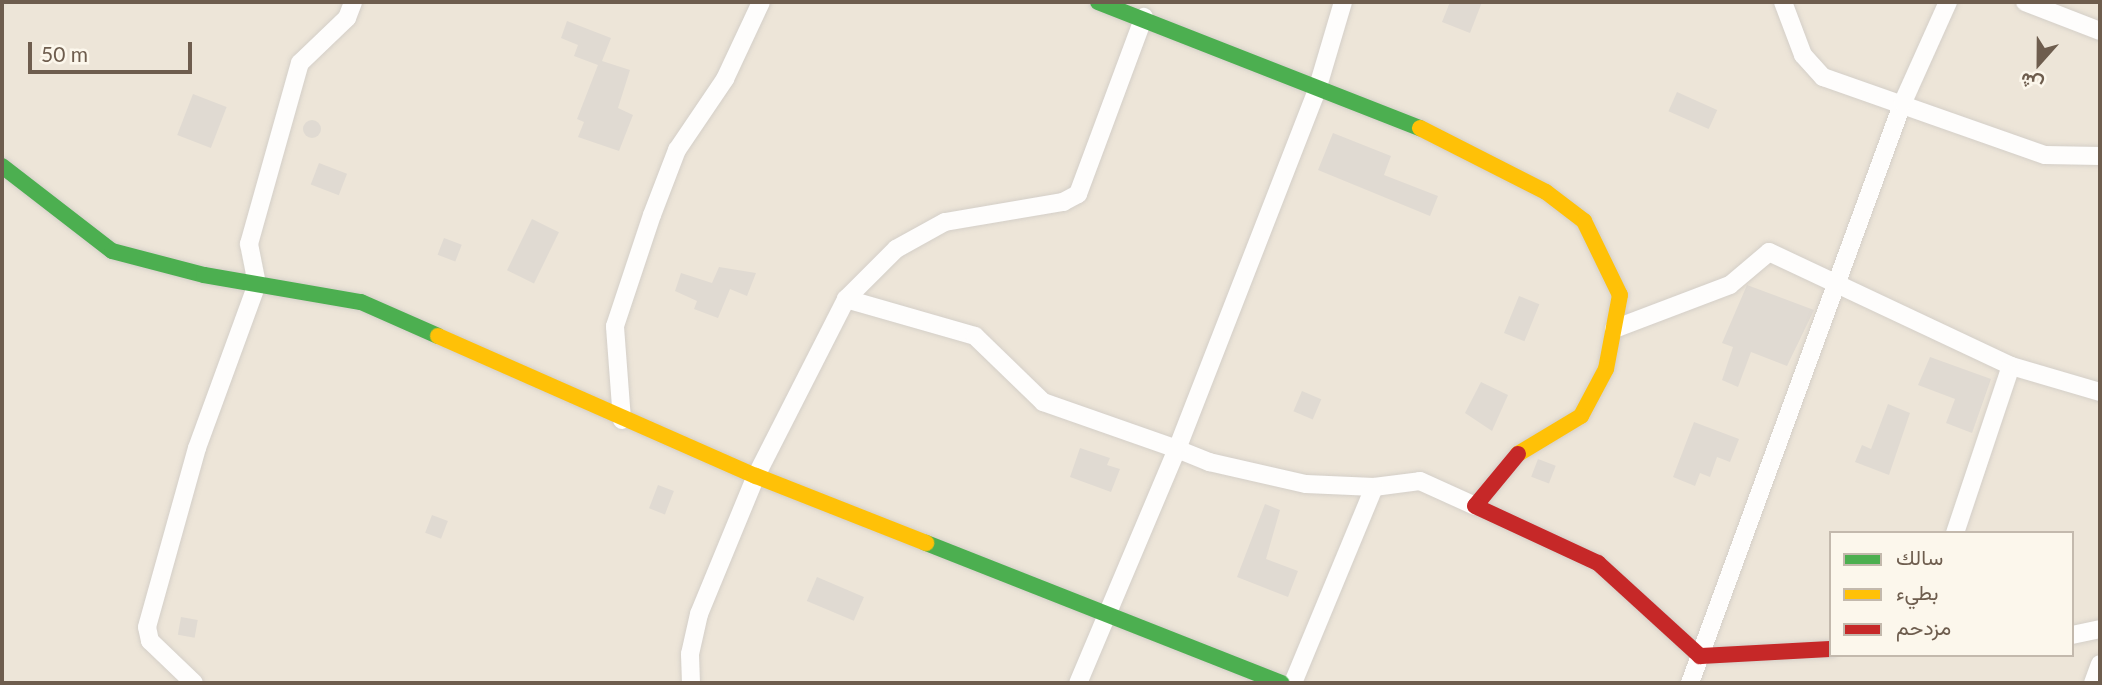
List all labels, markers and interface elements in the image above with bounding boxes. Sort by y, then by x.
scale bar [32,28,196,72]
north arrow [2004,28,2074,98]
text: 50 m [41,41,88,66]
text: ش [2017,68,2046,98]
legend [1829,531,2074,657]
text: سالك [1896,544,1943,569]
text: بطيء [1896,579,1939,604]
text: مزدحم [1896,614,1951,639]

